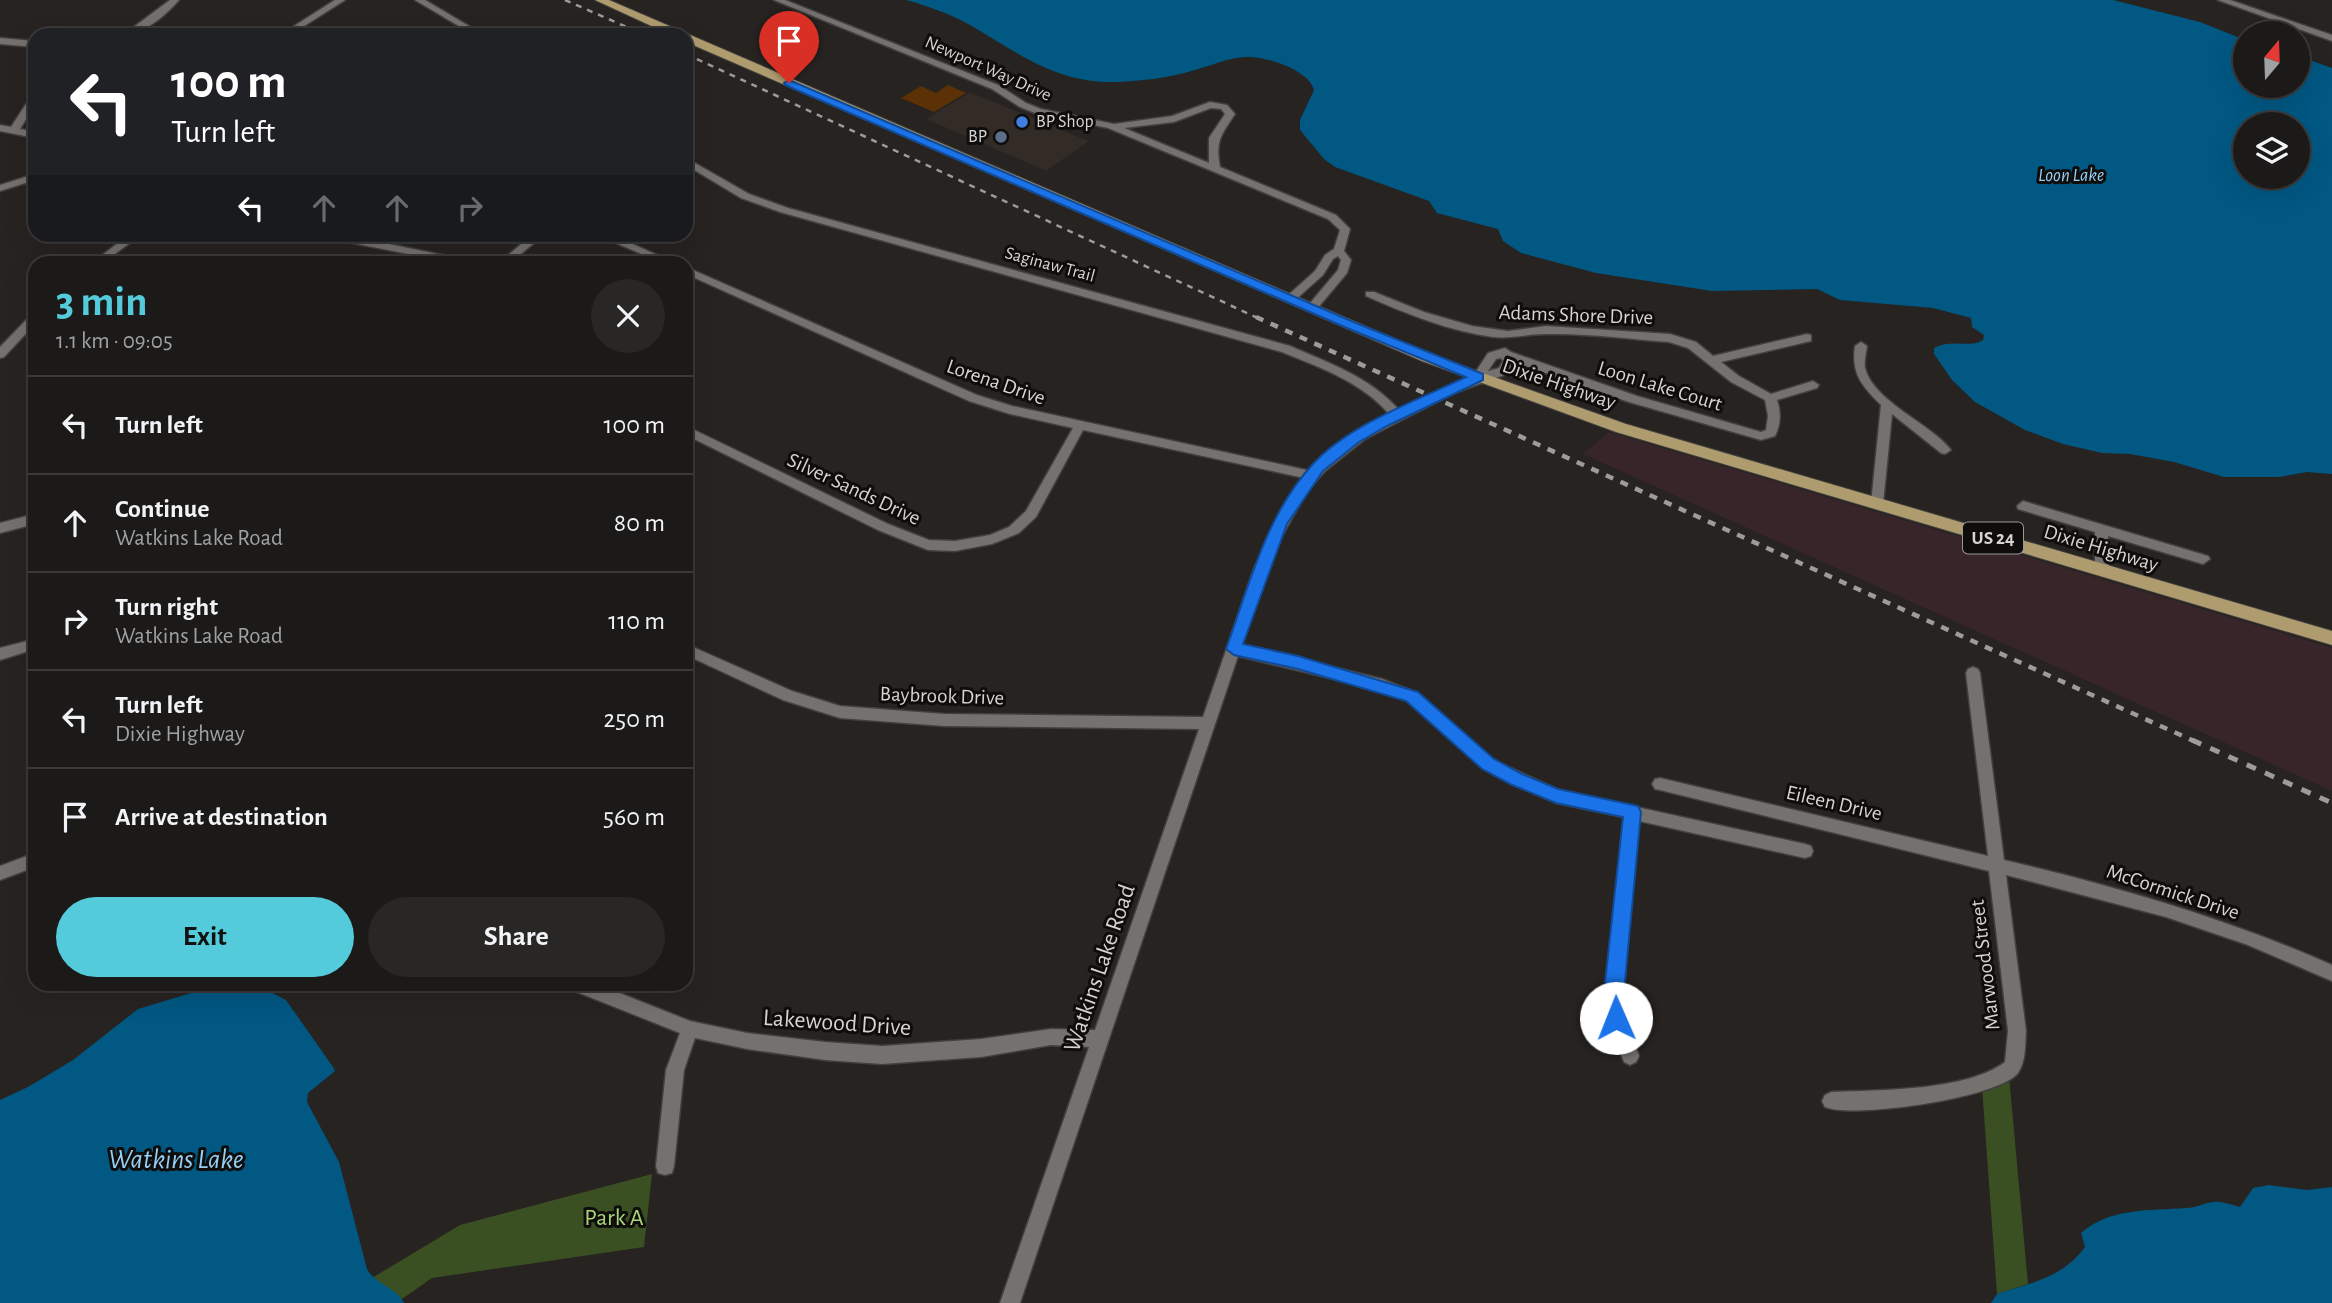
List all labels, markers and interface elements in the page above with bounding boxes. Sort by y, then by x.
pin [759,11,819,83]
north arrow [2233,21,2310,98]
map controls [2233,21,2310,189]
icon: arrive [770,22,808,60]
street label: Newport Way Drive [922,33,1054,105]
icon: left [56,56,147,147]
text: 100 m [171,58,287,107]
button: layers [2233,112,2310,189]
place label: BP Shop [1036,113,1094,131]
marker: BP Shop [1014,114,1030,130]
text: Turn left [171,116,275,148]
place label: BP [968,128,987,146]
marker: BP [993,129,1009,145]
water label: Loon Lake [2038,166,2104,185]
icon: left [232,189,270,227]
icon: ahead [305,189,343,227]
icon: ahead [378,189,416,227]
icon: right [451,189,489,227]
street label: Saginaw Trail [1003,244,1097,286]
button: close [591,279,665,353]
text: 3 min [56,281,148,323]
street label: Adams Shore Drive [1498,302,1654,328]
text: 1.1 km · 09:05 [56,330,173,353]
street label: Lorena Drive [944,355,1048,409]
street label: Dixie Highway [1500,355,1618,413]
street label: Loon Lake Court [1595,357,1725,415]
icon: left [56,406,94,444]
text: Turn left [115,412,203,438]
text: 100 m [604,412,665,438]
street label: Silver Sands Drive [784,449,924,529]
text: Continue [115,496,210,522]
icon: ahead [56,504,94,542]
text: 80 m [614,510,665,536]
street label: Dixie Highway [2041,521,2161,575]
road number: US 24 [1963,523,2023,554]
text: Watkins Lake Road [115,527,283,550]
text: Turn right [115,594,218,620]
icon: right [56,602,94,640]
text: 110 m [608,608,665,634]
text: Watkins Lake Road [115,625,283,648]
street label: Baybrook Drive [879,683,1005,709]
text: Turn left [115,692,203,718]
icon: left [56,700,94,738]
text: 250 m [603,706,665,732]
text: Dixie Highway [115,723,245,746]
street label: Eileen Drive [1784,782,1884,824]
icon: arrive [56,798,94,836]
text: Arrive at destination [115,804,328,830]
text: 560 m [603,804,665,830]
street label: McCormick Drive [2104,861,2242,923]
street label: Watkins Lake Road [1060,881,1140,1055]
button: Exit [56,897,354,977]
button: Share [368,897,665,977]
street label: Marwood Street [1967,898,2003,1031]
position arrow [1579,981,1653,1055]
street label: Lakewood Drive [762,1006,912,1040]
water label: Watkins Lake [108,1146,244,1174]
park label: Park A [584,1206,644,1230]

